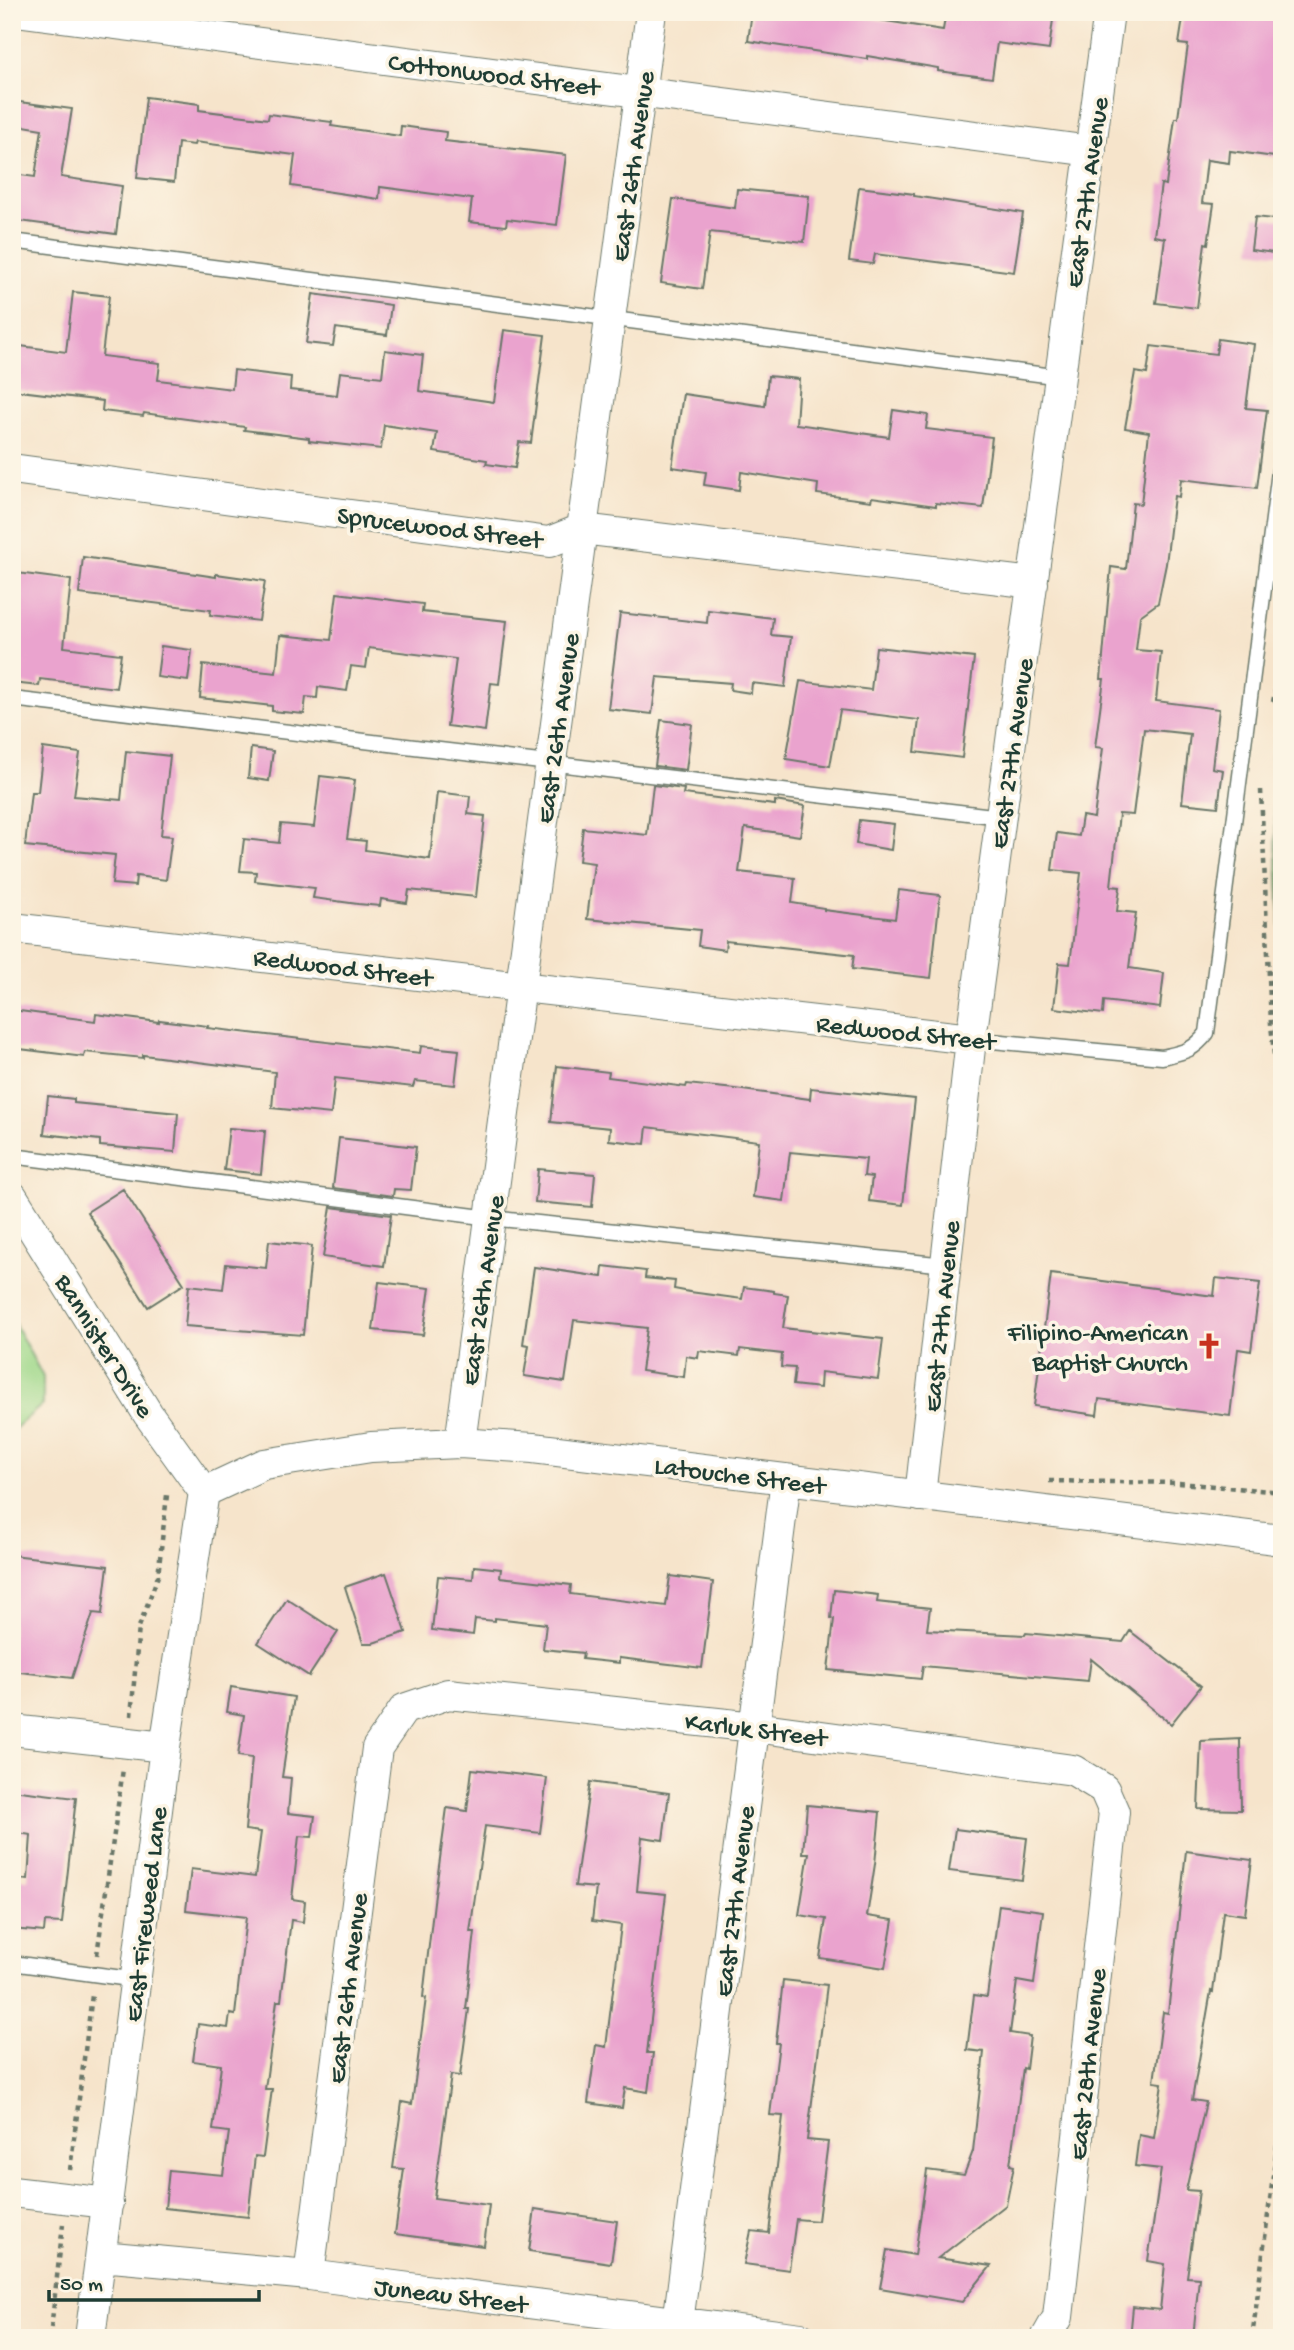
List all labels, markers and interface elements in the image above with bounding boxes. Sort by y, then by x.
street label: Cottonwood Street [386,49,603,106]
street label: East 26th Avenue [607,69,664,264]
street label: East 27th Avenue [1061,95,1118,290]
street label: Sprucewood Street [335,503,546,559]
street label: East 26th Avenue [532,631,589,826]
street label: East 27th Avenue [986,656,1043,851]
street label: Redwood Street [251,944,436,997]
street label: Redwood Street [814,1011,999,1061]
street label: East 26th Avenue [457,1193,514,1388]
street label: East 27th Avenue [919,1219,970,1414]
street label: Bannister Drive [45,1269,159,1426]
place label: Filipino-American Baptist Church [1007,1320,1189,1381]
church icon: Filipino-American Baptist Church [1194,1331,1224,1361]
street label: Latouche Street [652,1453,829,1505]
street label: Karluk Street [683,1708,831,1757]
street label: East 27th Avenue [710,1804,765,1999]
street label: East Fireweed Lane [120,1805,177,2024]
street label: East 26th Avenue [323,1891,378,2086]
street label: East 28th Avenue [1065,1966,1116,2162]
scale bar [49,2259,259,2303]
text: 50 m [60,2274,103,2299]
street label: Juneau Street [372,2274,531,2324]

